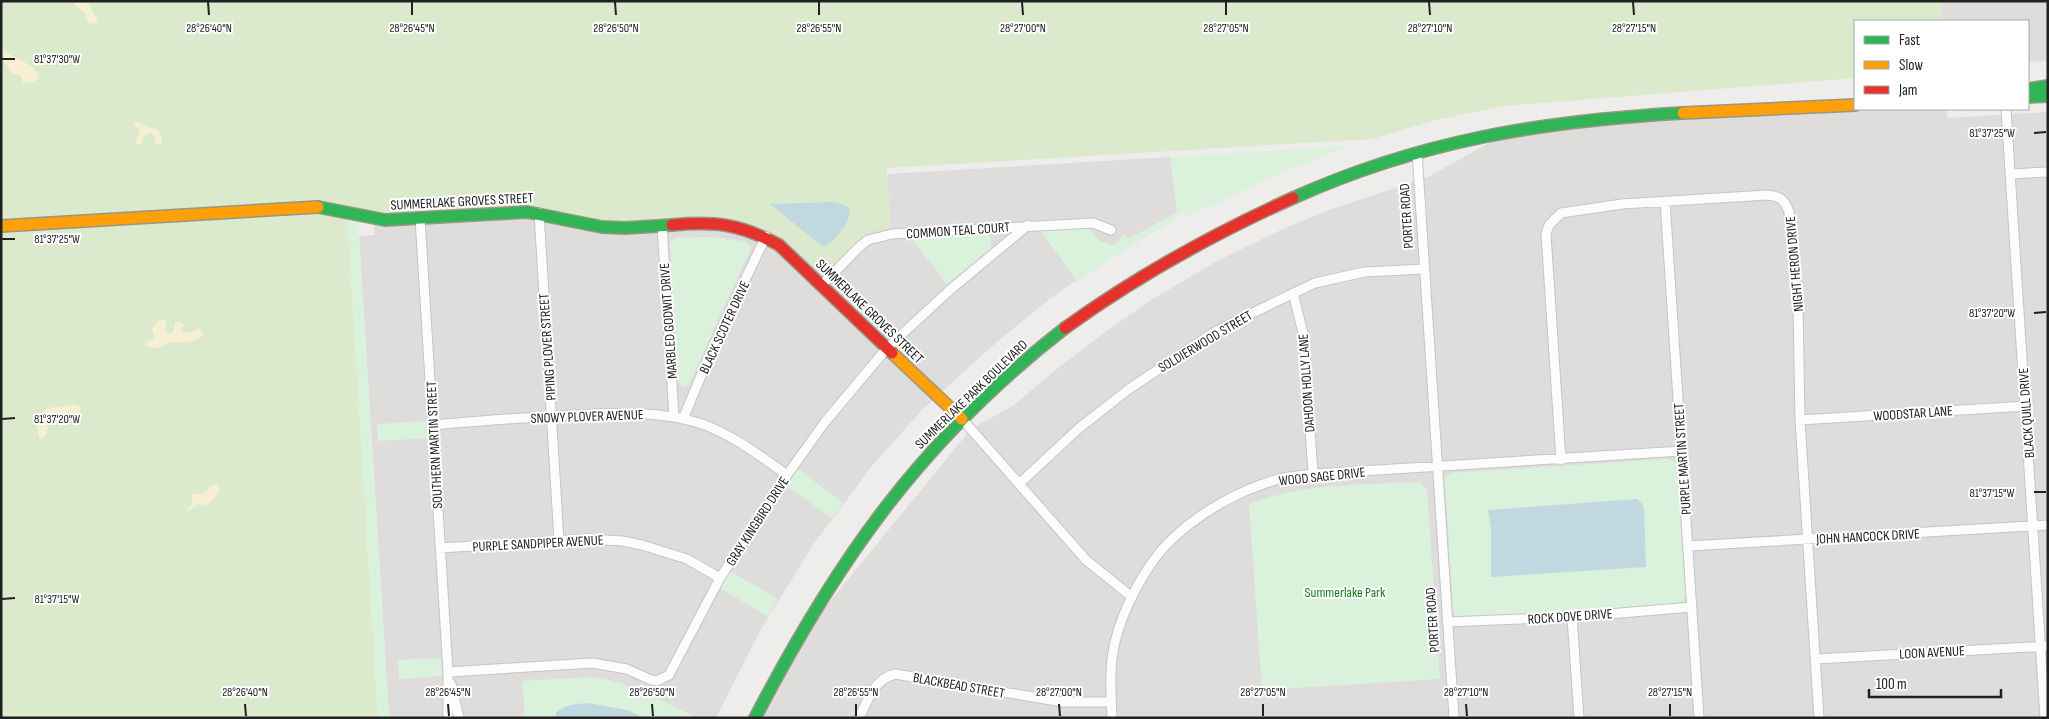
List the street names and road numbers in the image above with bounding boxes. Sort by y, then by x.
street label: PORTER ROAD [1396,183,1417,249]
street label: SUMMERLAKE GROVES STREET [390,189,534,214]
street label: NIGHT HERON DRIVE [1782,215,1807,312]
street label: COMMON TEAL COURT [906,218,1011,243]
street label: SUMMERLAKE GROVES STREET [812,256,927,367]
street label: MARBLED GODWIT DRIVE [656,262,681,379]
street label: BLACK SCOTER DRIVE [695,278,753,376]
street label: PIPING PLOVER STREET [535,292,560,401]
street label: SOLDIERWOOD STREET [1155,306,1256,376]
street label: DAHOON HOLLY LANE [1295,333,1318,433]
street label: SUMMERLAKE PARK BOULEVARD [911,336,1031,453]
street label: BLACK QUILL DRIVE [2015,367,2038,459]
street label: SOUTHERN MARTIN STREET [423,380,446,509]
street label: PURPLE MARTIN STREET [1670,402,1695,515]
street label: WOODSTAR LANE [1873,402,1954,425]
street label: SNOWY PLOVER AVENUE [530,406,644,427]
street label: WOOD SAGE DRIVE [1278,463,1366,490]
street label: GRAY KINGBIRD DRIVE [722,473,793,569]
street label: JOHN HANCOCK DRIVE [1815,525,1920,548]
street label: PURPLE SANDPIPER AVENUE [472,532,604,555]
street label: PORTER ROAD [1422,587,1443,653]
street label: ROCK DOVE DRIVE [1527,605,1613,628]
street label: LOON AVENUE [1899,642,1965,663]
street label: BLACKBEAD STREET [912,669,1006,702]

